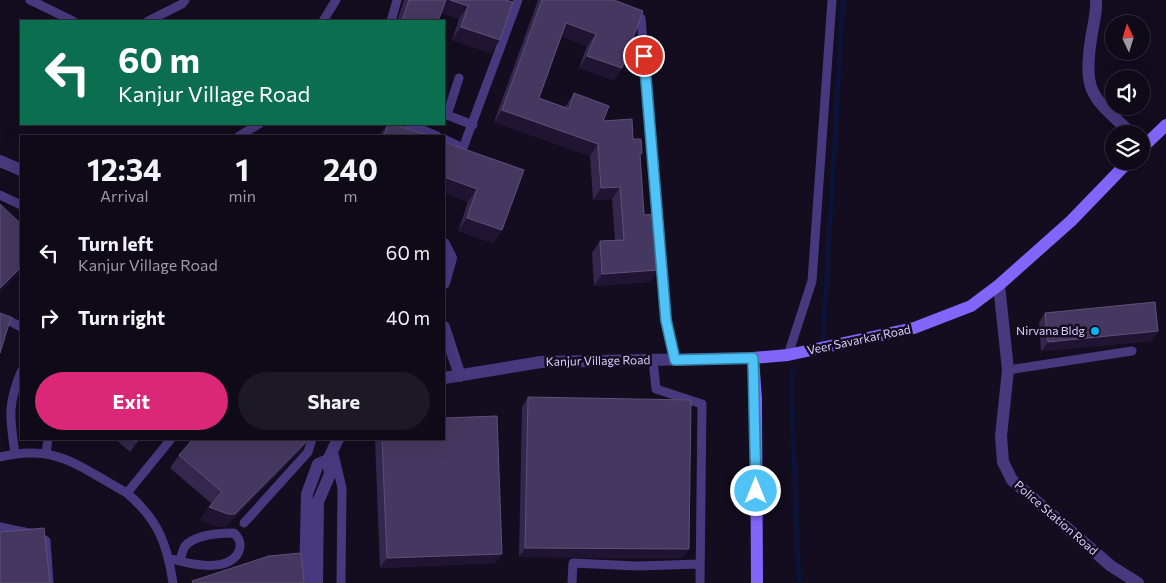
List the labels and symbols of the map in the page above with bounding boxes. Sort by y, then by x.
north arrow [1105,15,1150,60]
pin [623,35,665,77]
street label: Veer Savarkar Road [806,321,912,357]
place label: Nirvana Bldg [1016,323,1085,337]
marker: Nirvana Bldg [1089,325,1101,337]
street label: Kanjur Village Road [545,352,651,368]
position arrow [729,464,781,516]
street label: Police Station Road [1012,477,1101,557]

